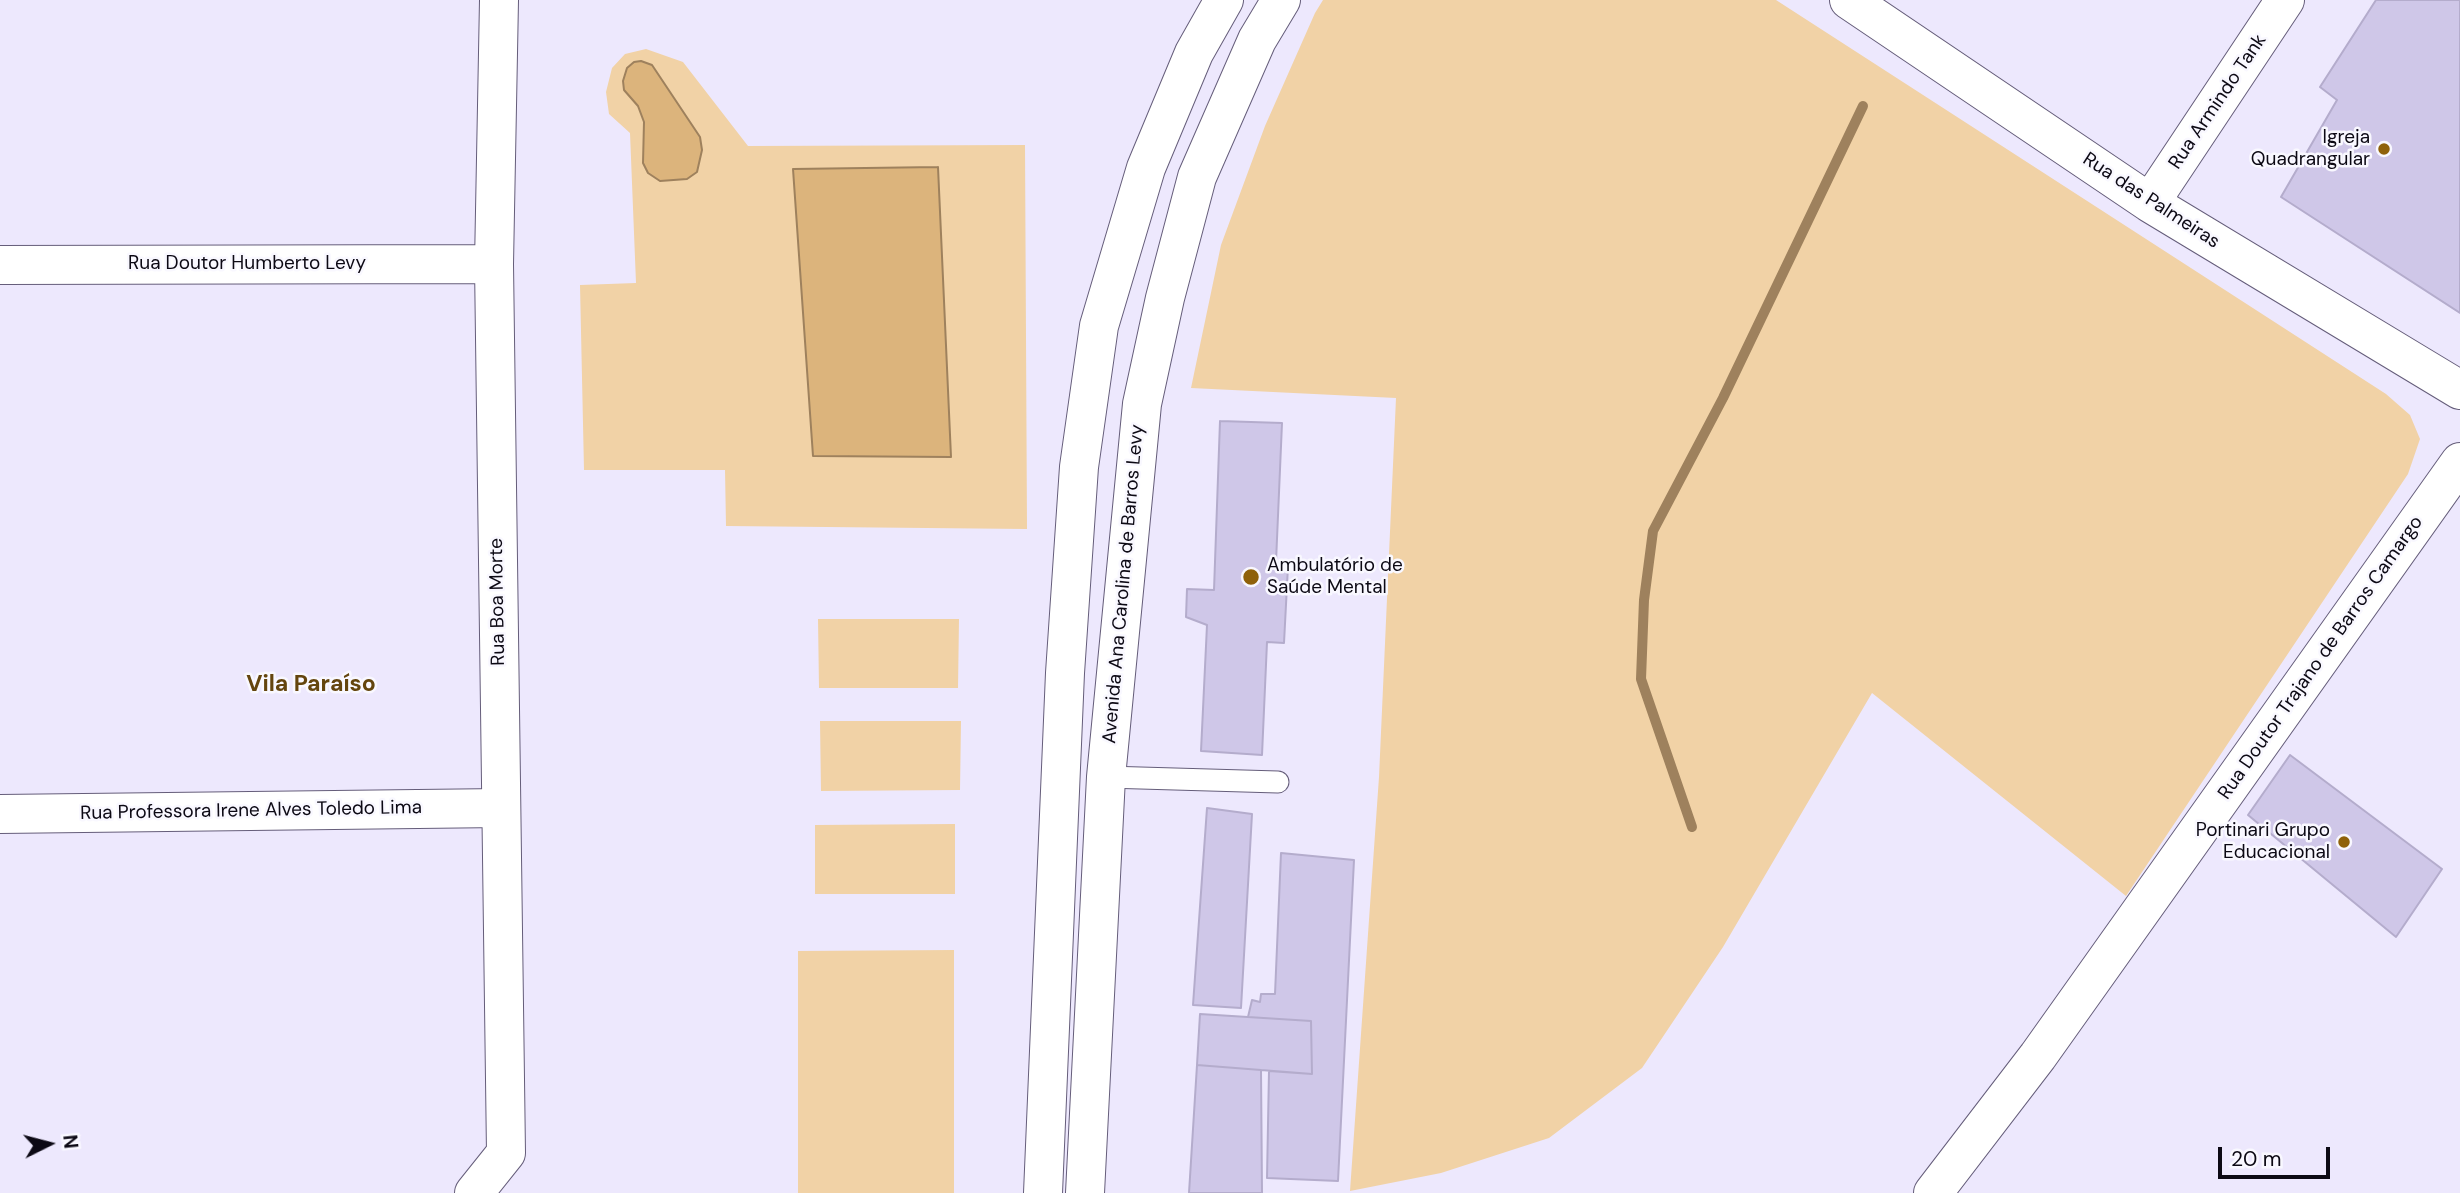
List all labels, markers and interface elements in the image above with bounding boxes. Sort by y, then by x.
street label: Rua Armindo Tank [2164,30,2272,174]
place label: Igreja Quadrangular [2251,127,2370,171]
marker: Igreja Quadrangular [2376,141,2392,157]
street label: Rua das Palmeiras [2078,148,2224,254]
street label: Rua Doutor Humberto Levy [128,253,366,275]
street label: Avenida Ana Carolina de Barros Levy [1099,423,1149,745]
street label: Rua Doutor Trajano de Barros Camargo [2214,512,2428,804]
street label: Rua Boa Morte [485,538,511,666]
place label: Ambulatório de Saúde Mental [1267,555,1403,599]
marker: Ambulatório de Saúde Mental [1241,567,1261,587]
district label: Vila Paraíso [246,671,376,699]
street label: Rua Professora Irene Alves Toledo Lima [80,797,422,825]
place label: Portinari Grupo Educacional [2196,820,2330,864]
marker: Portinari Grupo Educacional [2336,834,2352,850]
north arrow [14,1109,84,1179]
text: N [57,1134,84,1150]
scale bar [2222,1134,2334,1178]
text: 20 m [2231,1145,2282,1173]

